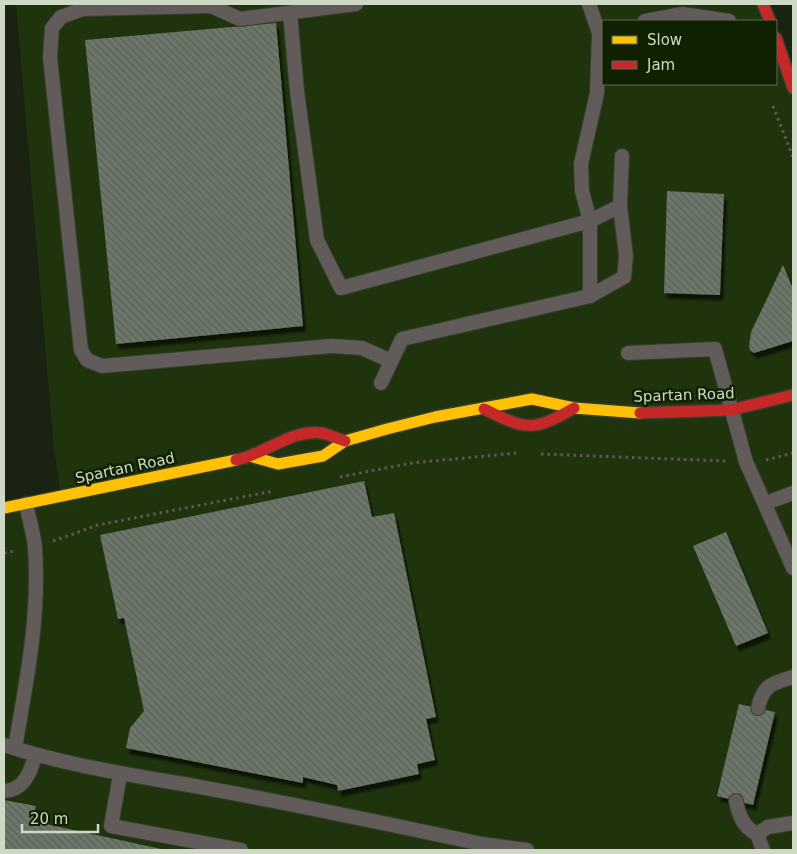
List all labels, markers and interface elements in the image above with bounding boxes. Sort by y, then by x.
legend [602,20,777,85]
text: Slow [647,31,682,49]
text: Jam [646,56,675,74]
street label: Spartan Road [633,384,735,406]
street label: Spartan Road [74,449,176,487]
scale bar [22,802,99,834]
text: 20 m [30,810,68,828]

